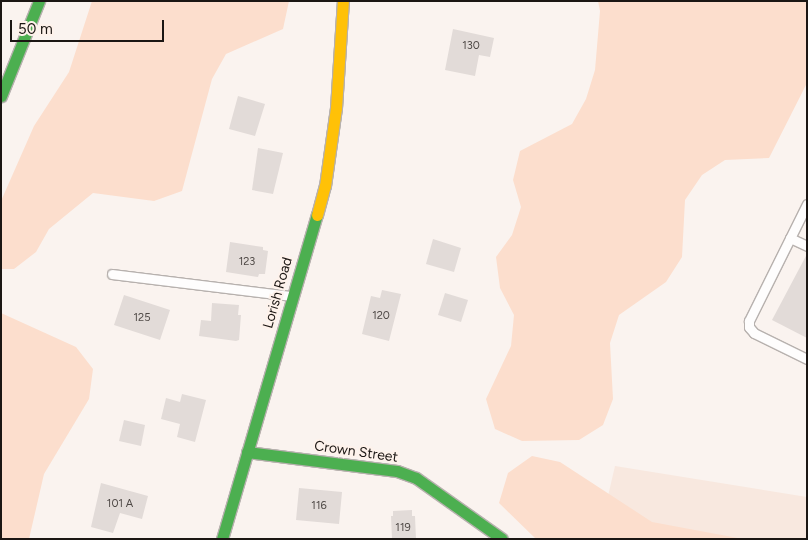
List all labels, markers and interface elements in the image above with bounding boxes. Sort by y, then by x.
scale bar [12,10,166,42]
text: 50 m [18,20,53,38]
house number: 130 [462,39,480,53]
house number: 123 [239,255,255,269]
street label: Lorish Road [260,255,296,331]
house number: 120 [372,309,390,323]
house number: 125 [133,311,151,325]
street label: Crown Street [313,438,399,466]
house number: 101 A [107,497,133,511]
house number: 116 [311,499,327,513]
house number: 119 [395,521,411,535]

